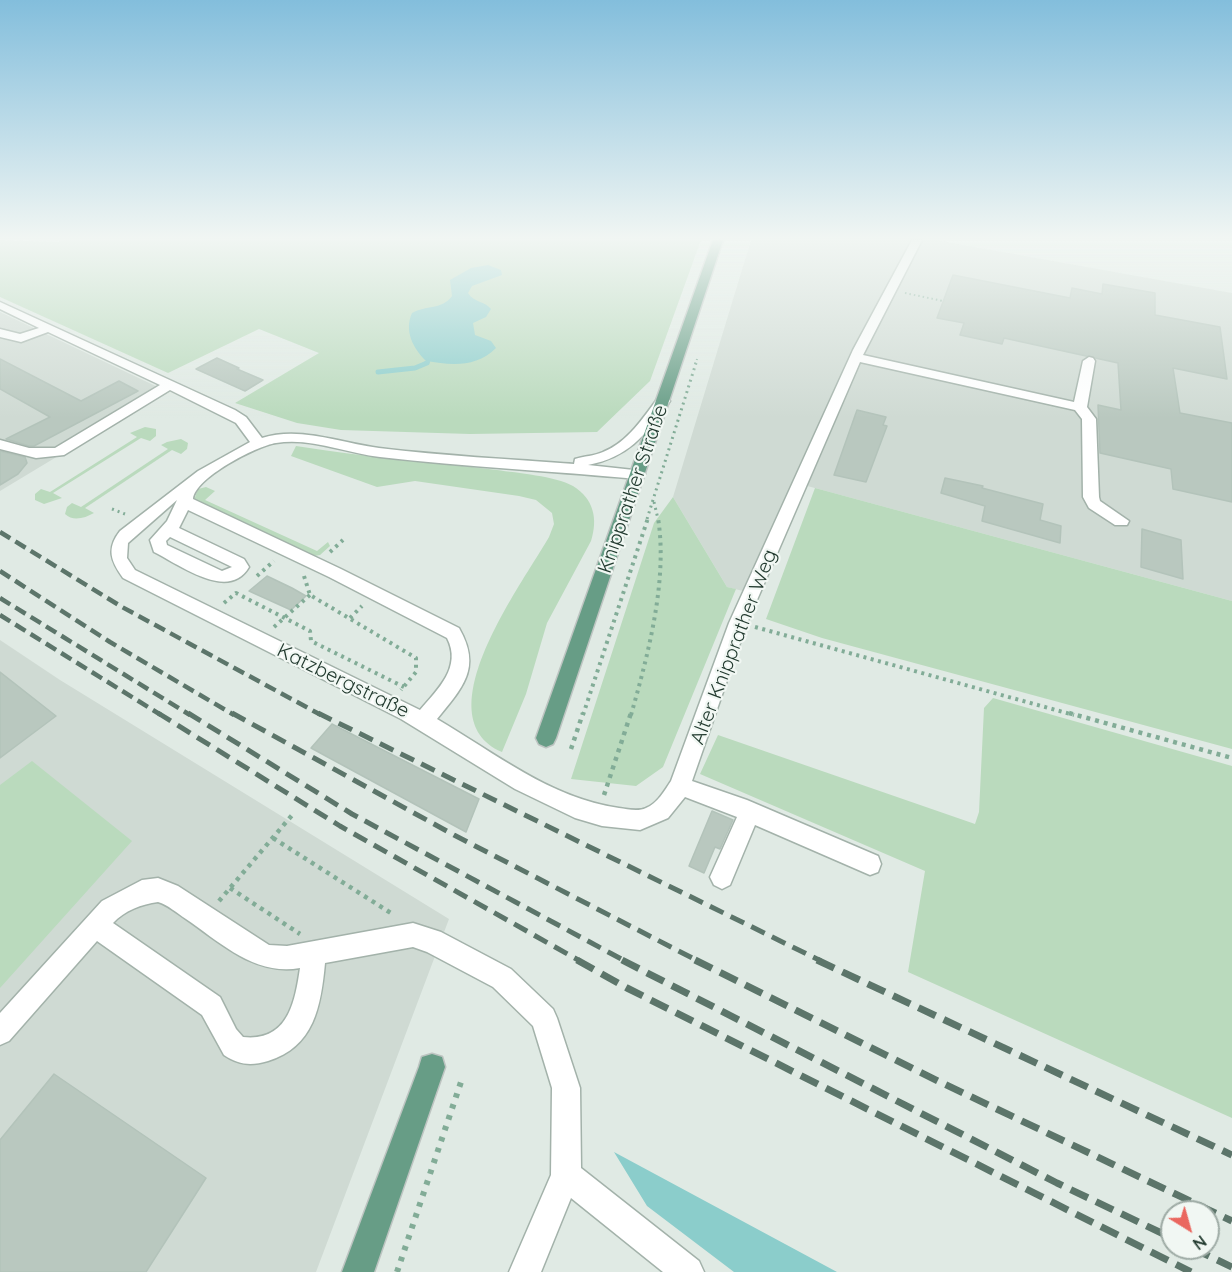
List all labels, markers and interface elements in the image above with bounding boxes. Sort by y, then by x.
street label: Knipprather Straße [593,402,673,576]
street label: Alter Knipprather Weg [686,546,782,748]
street label: Katzbergstraße [273,639,413,723]
north arrow [1160,1200,1220,1260]
text: N [1189,1231,1210,1254]

